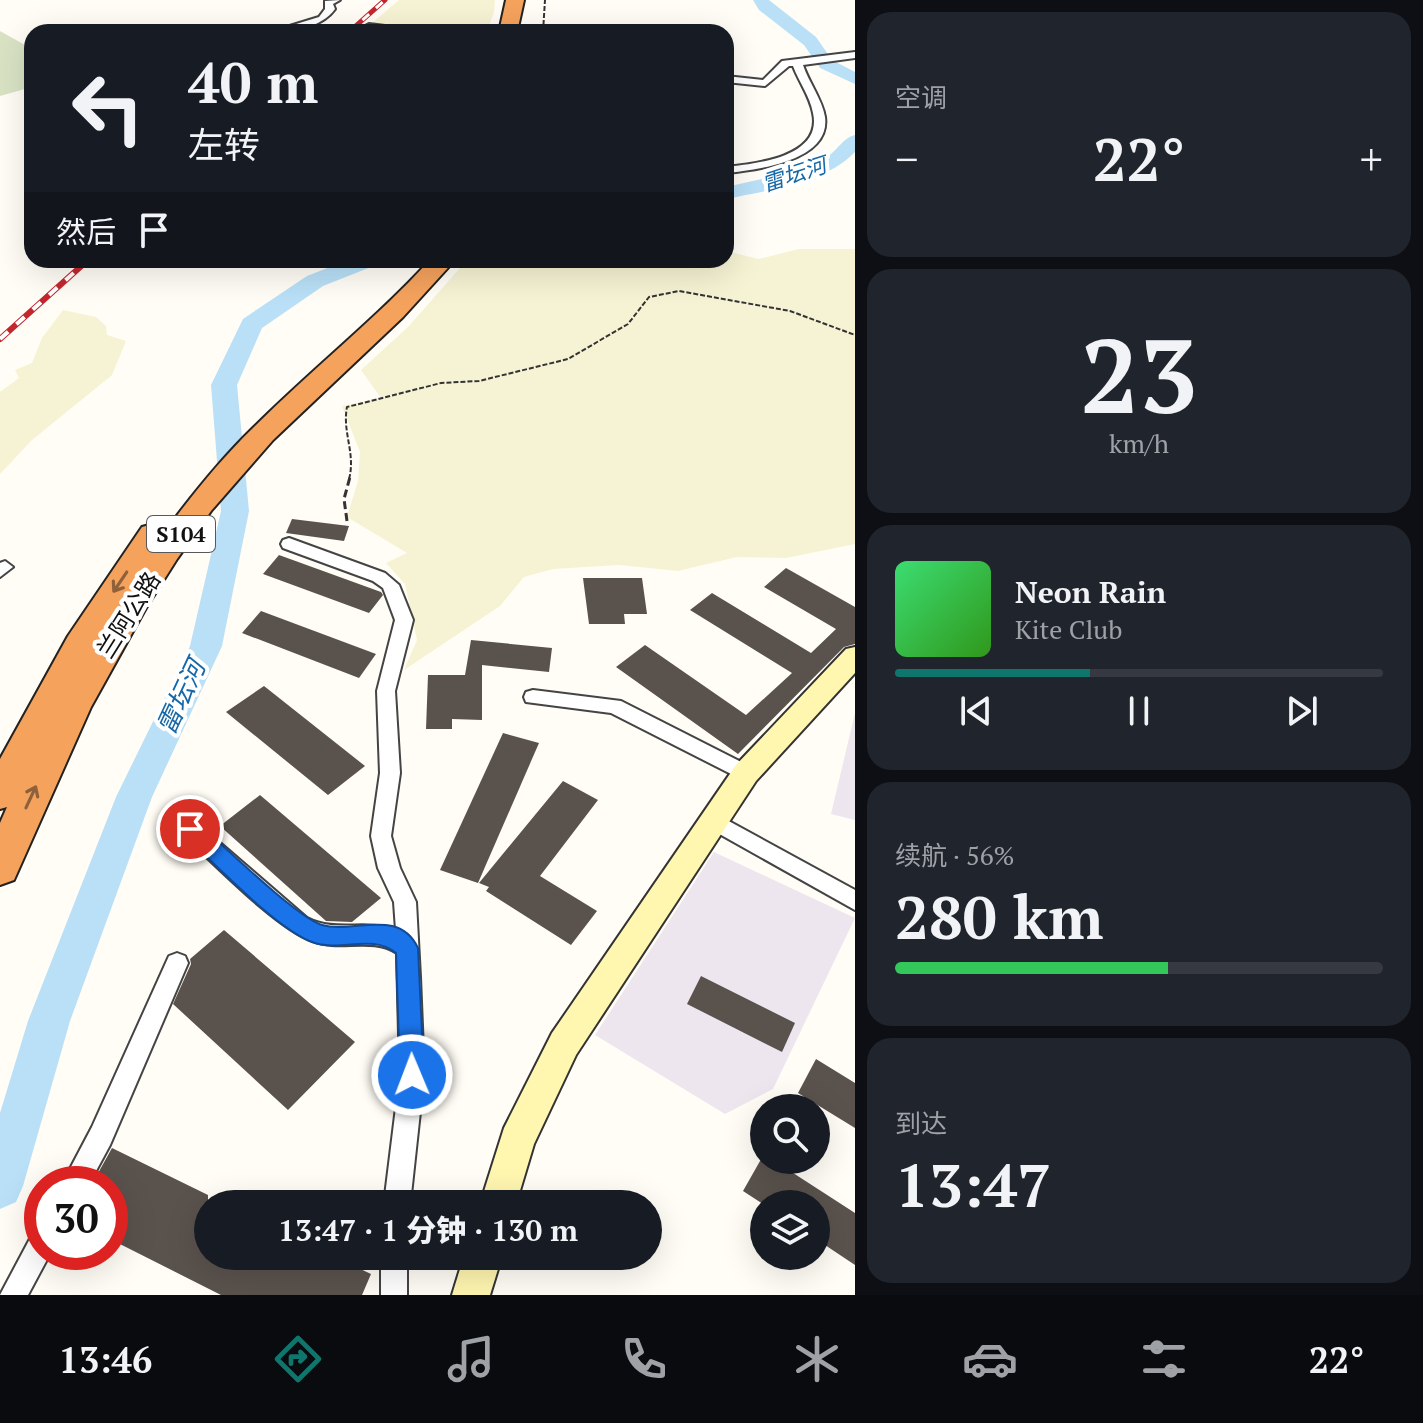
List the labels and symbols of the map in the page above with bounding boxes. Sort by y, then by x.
water label: 雷坛河 [758,148,834,198]
road number: S104 [147,516,215,552]
street label: 兰阿公路 [89,565,167,664]
one-way arrow [112,570,128,592]
water label: 雷坛河 [148,650,214,739]
one-way arrow [24,785,39,809]
pin [156,795,224,863]
position arrow [370,1033,454,1117]
speed limit sign: 30 [24,1166,128,1270]

